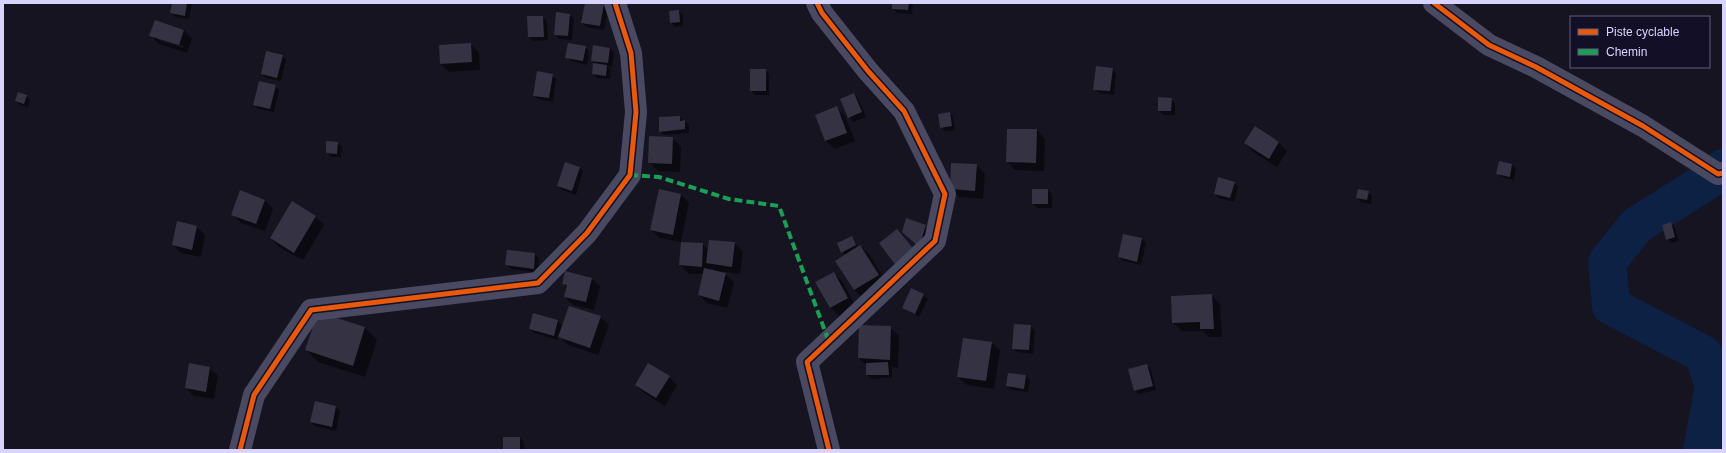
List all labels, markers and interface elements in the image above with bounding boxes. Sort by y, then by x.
legend [1570,16,1710,68]
text: Piste cyclable [1606,25,1680,39]
text: Chemin [1606,45,1647,59]

